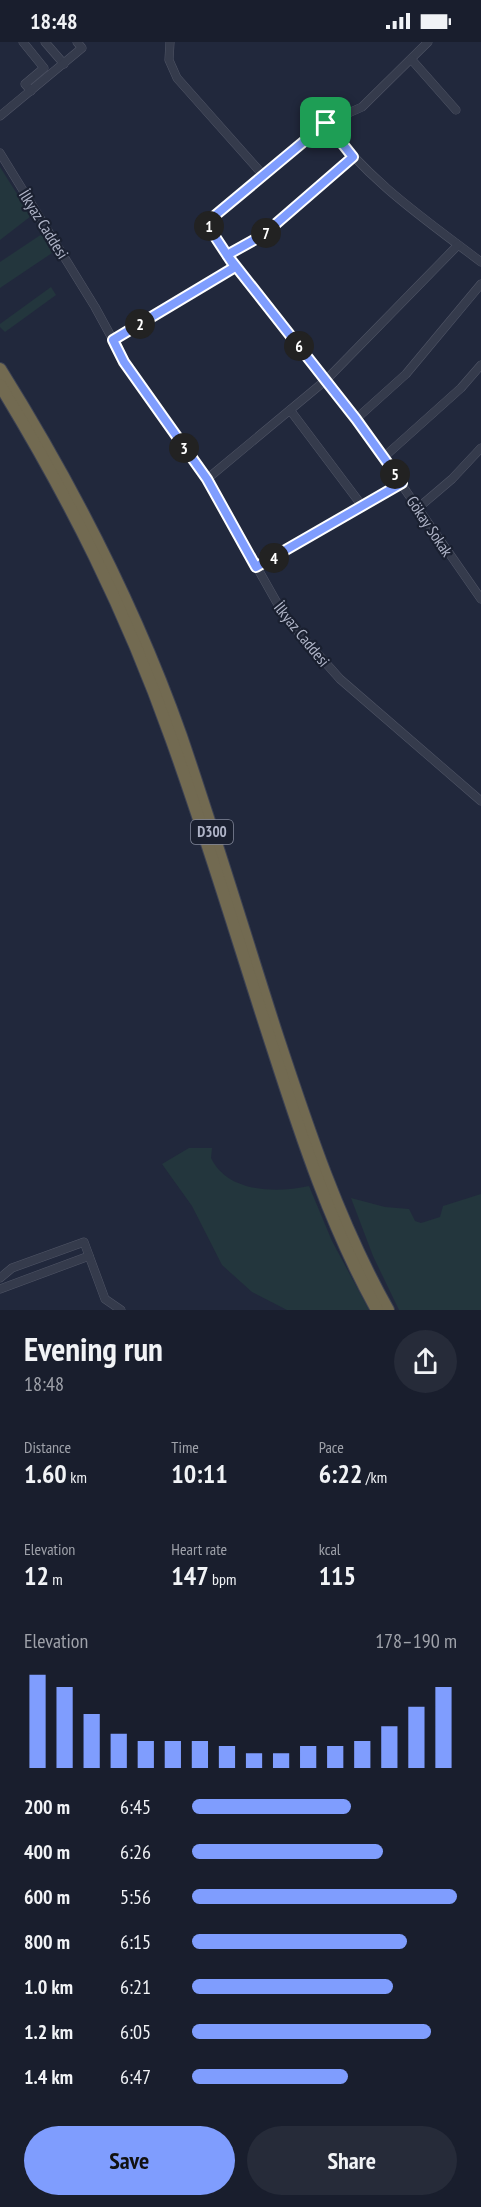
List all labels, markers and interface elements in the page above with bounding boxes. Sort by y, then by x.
text: 18:48 [30,7,78,35]
pin [300,97,351,148]
icon: arrive [309,106,342,139]
street label: İlkyaz Caddesi [15,186,73,262]
pin: 1 [194,211,224,241]
text: 1 [205,216,213,236]
pin: 7 [251,218,281,248]
text: 7 [262,223,270,243]
pin: 2 [125,309,155,339]
text: 2 [136,314,144,334]
pin: 6 [284,331,314,361]
text: 6 [295,336,303,356]
pin: 3 [169,433,199,463]
text: 3 [180,438,188,458]
pin: 5 [380,459,410,489]
text: 5 [391,464,399,484]
street label: Gökay Sokak [402,492,458,561]
pin: 4 [259,543,289,573]
text: 4 [270,548,278,568]
street label: İlkyaz Caddesi [270,598,334,670]
road number: D300 [191,820,233,844]
text: Evening run [24,1327,163,1370]
button: share [394,1330,457,1393]
text: 18:48 [24,1371,64,1397]
text: Distance [24,1437,71,1457]
text: Time [171,1437,199,1457]
text: Pace [319,1437,344,1457]
text: 1.60 [24,1457,67,1490]
text: 10:11 [171,1457,228,1490]
text: 6:22 [319,1457,362,1490]
text: km [67,1467,87,1487]
text: /km [362,1467,387,1487]
text: Elevation [24,1539,75,1559]
text: Heart rate [171,1539,227,1559]
text: kcal [319,1539,341,1559]
text: 12 [24,1559,49,1592]
text: 147 [171,1559,209,1592]
text: 115 [319,1559,356,1592]
text: m [49,1569,63,1589]
text: bpm [209,1569,236,1589]
text: Elevation [24,1628,88,1654]
text: 178–190 m [375,1628,457,1654]
text: 200 m [24,1794,70,1820]
text: 6:45 [120,1794,151,1820]
text: 400 m [24,1839,70,1865]
text: 6:26 [120,1839,151,1865]
text: 600 m [24,1884,70,1910]
text: 5:56 [120,1884,151,1910]
text: 800 m [24,1929,70,1955]
text: 6:15 [120,1929,151,1955]
text: 1.0 km [24,1974,73,2000]
text: 6:21 [120,1974,151,2000]
text: 1.2 km [24,2019,73,2045]
text: 6:05 [120,2019,151,2045]
text: 1.4 km [24,2064,73,2090]
text: 6:47 [120,2064,151,2090]
button: Save [24,2126,235,2195]
button: Share [247,2126,457,2195]

